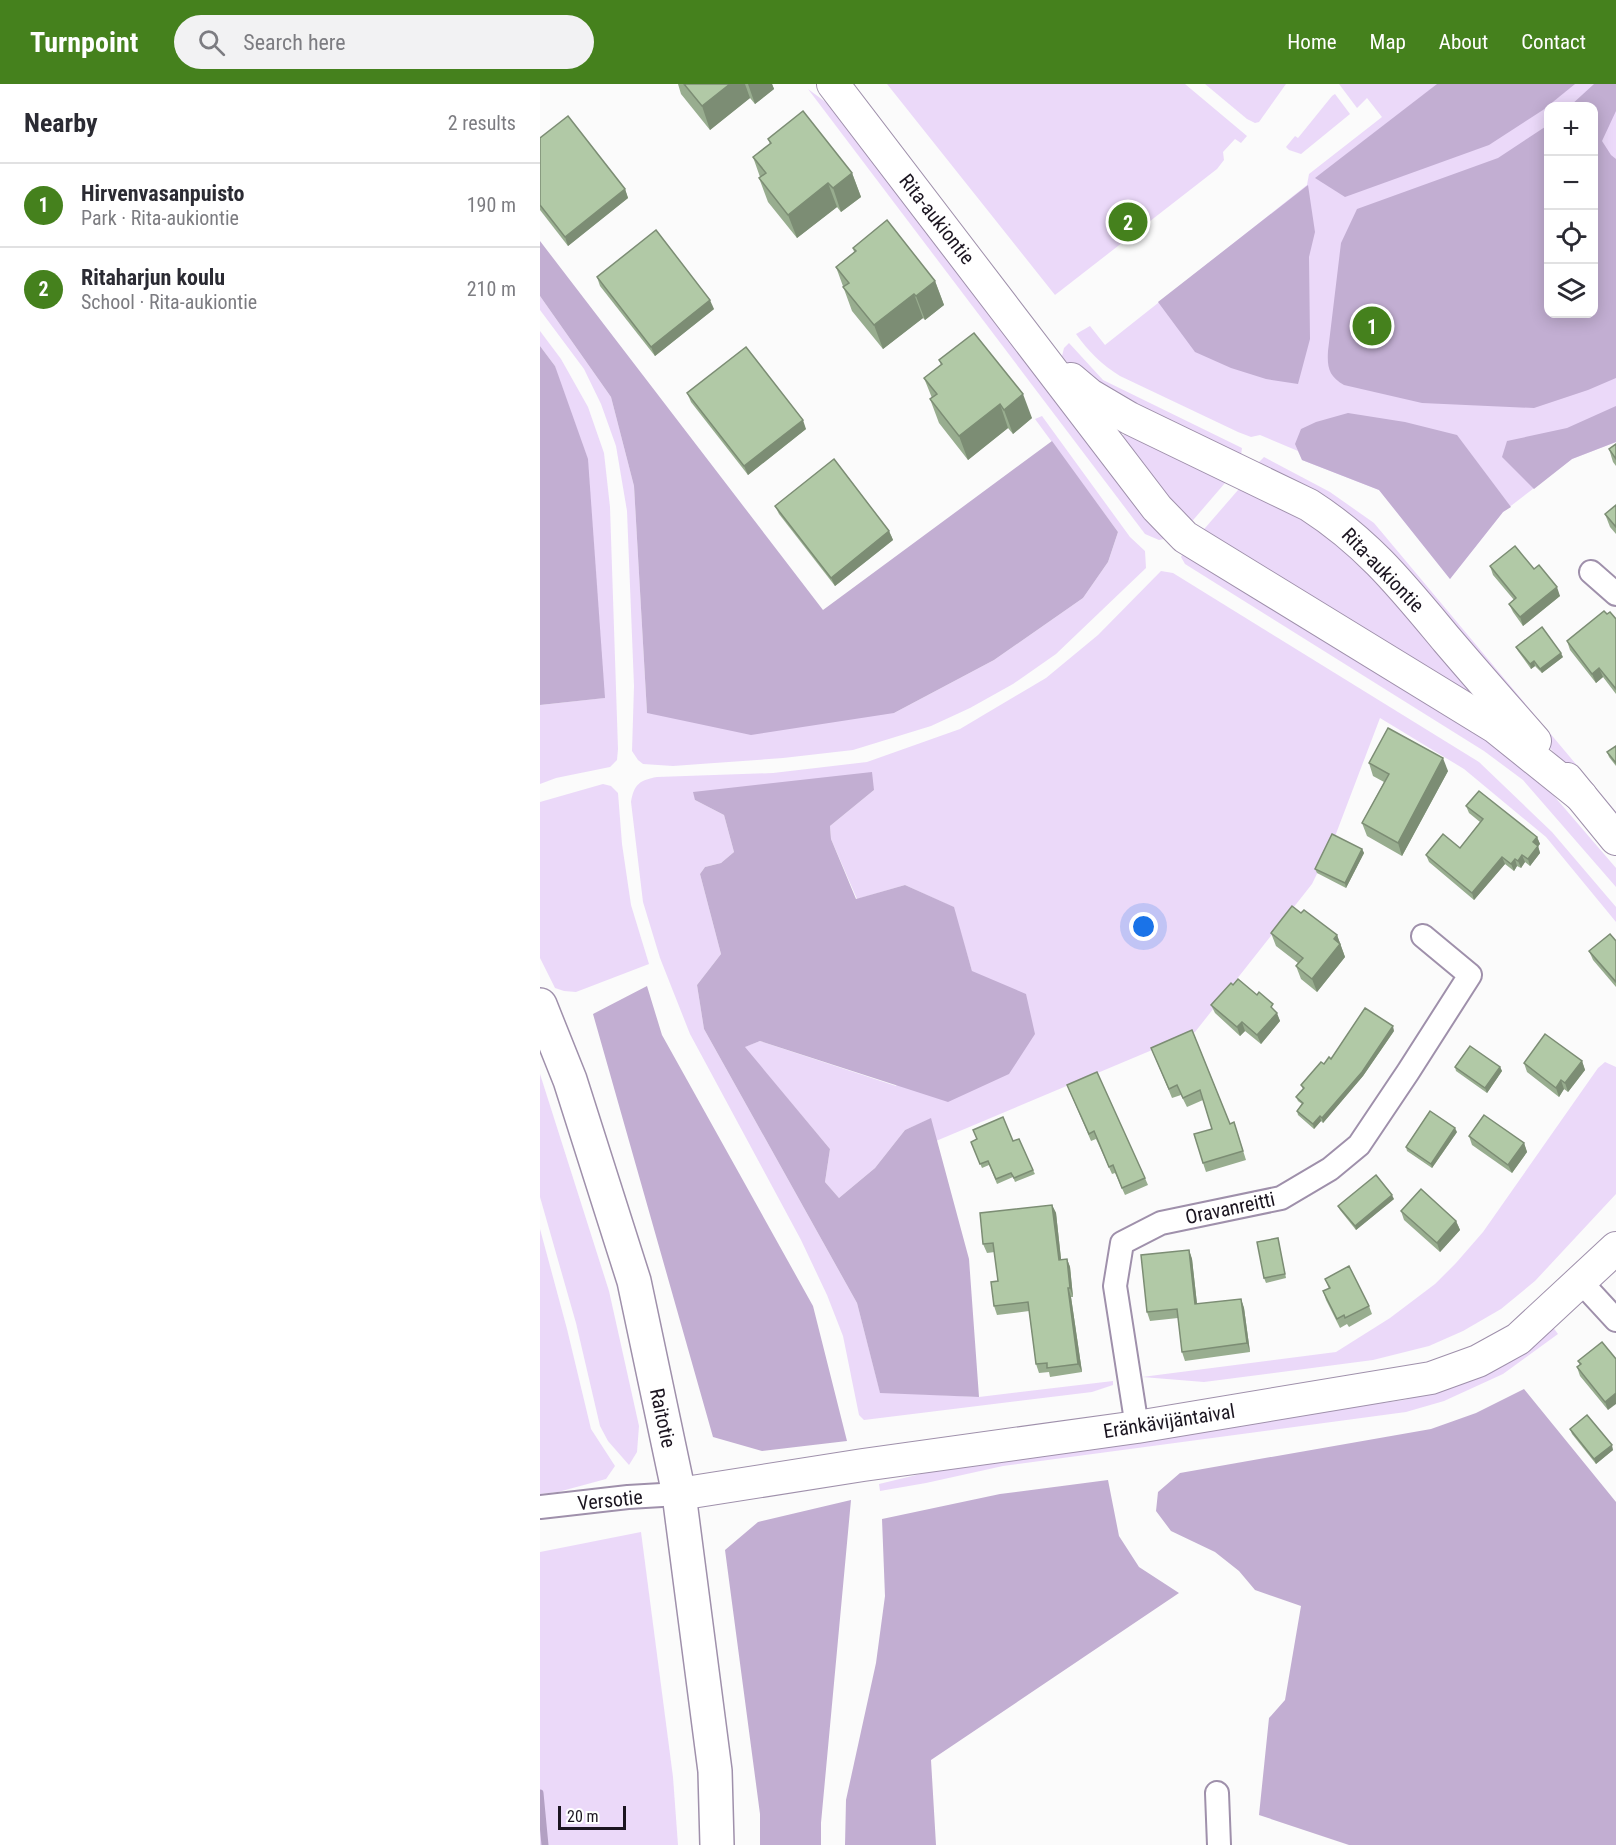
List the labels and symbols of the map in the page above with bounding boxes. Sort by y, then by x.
street label: Rita-aukiontie [894,169,980,269]
pin: 2 [1108,200,1148,244]
pin: 1 [1352,304,1392,348]
street label: Rita-aukiontie [1337,523,1429,617]
your location [1129,912,1158,941]
street label: Oravanreitti [1183,1187,1277,1229]
street label: Raitotie [645,1386,681,1450]
street label: Eränkävijäntaival [1101,1399,1237,1443]
street label: Versotie [576,1485,644,1515]
scale bar [558,1803,626,1830]

